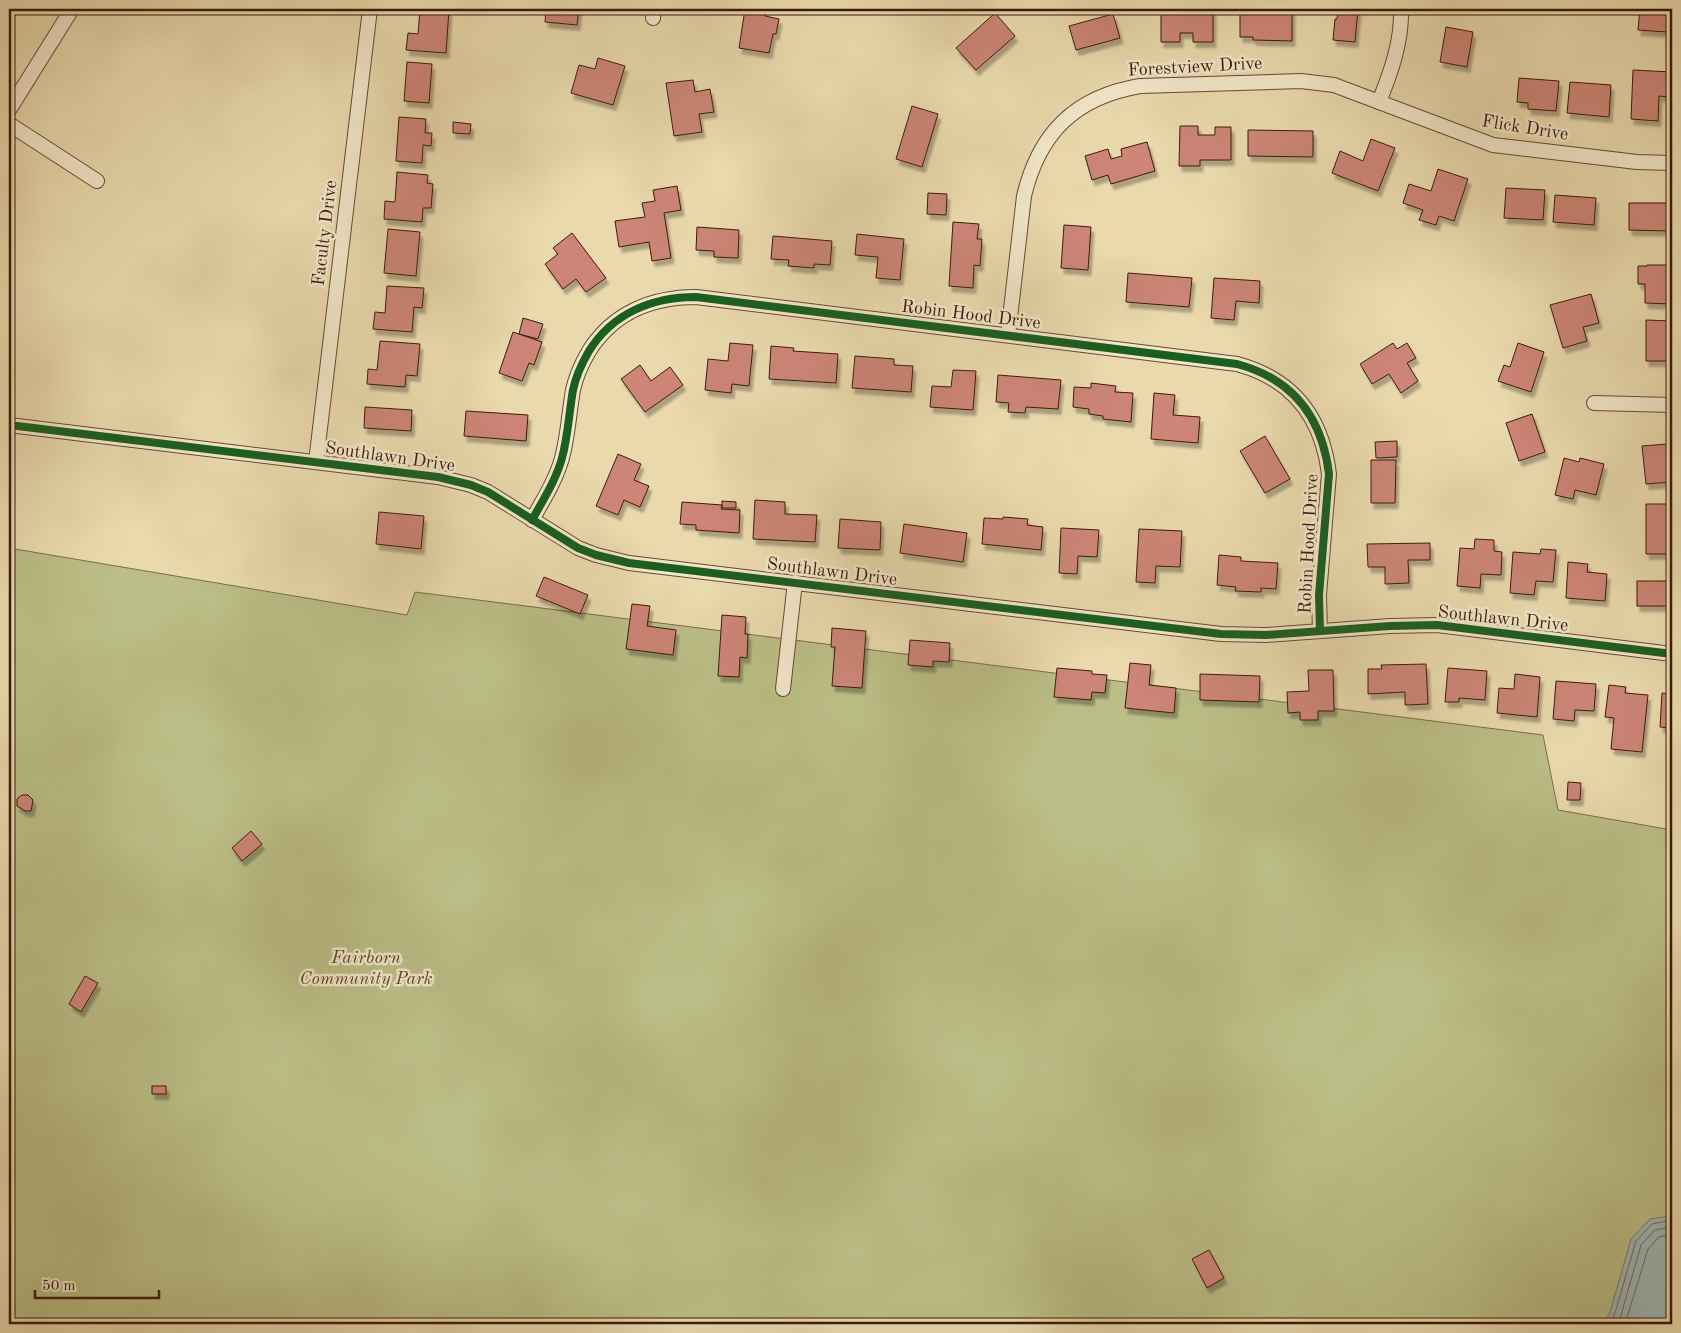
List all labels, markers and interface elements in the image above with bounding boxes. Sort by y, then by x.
street label: Forestview Drive [1127,54,1263,80]
street label: Flick Drive [1480,112,1570,144]
street label: Faculty Drive [310,179,340,287]
street label: Robin Hood Drive [900,298,1042,332]
street label: Southlawn Drive [324,439,456,475]
street label: Robin Hood Drive [1296,473,1322,615]
street label: Southlawn Drive [766,555,898,589]
street label: Southlawn Drive [1437,603,1569,635]
park label: Fairborn Community Park [299,949,433,988]
scale bar [35,1268,159,1300]
text: 50 m [42,1279,76,1294]

